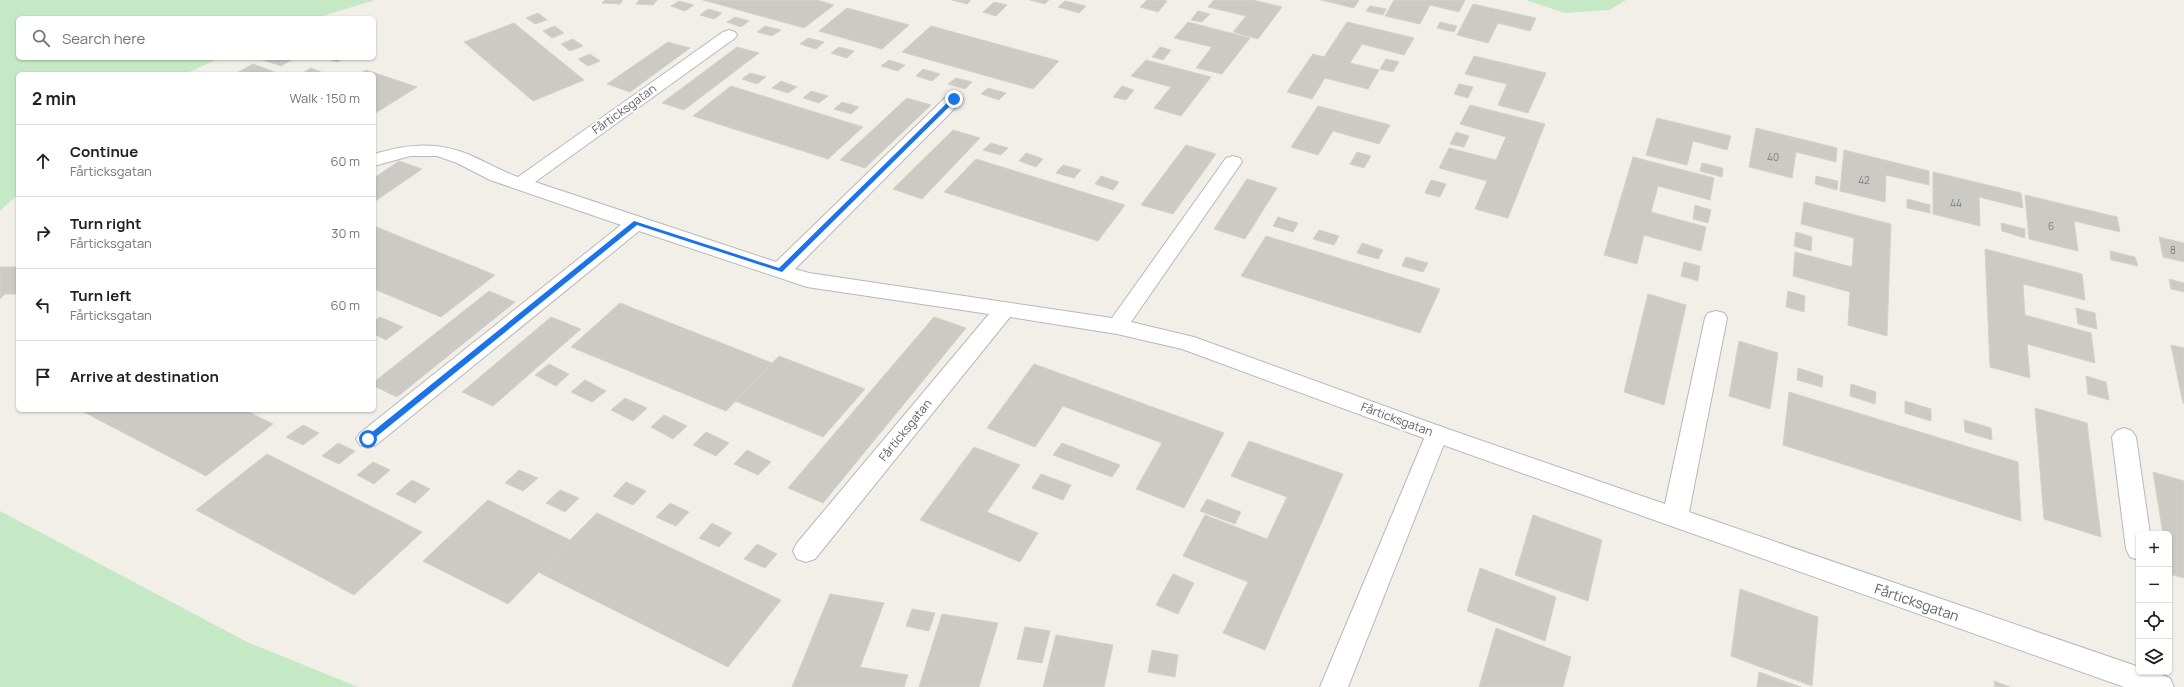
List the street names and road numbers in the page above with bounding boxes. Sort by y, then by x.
street label: Fårticksgatan [588,80,660,138]
street label: Fårticksgatan [875,395,935,465]
street label: Fårticksgatan [1359,398,1435,440]
street label: Fårticksgatan [1872,579,1962,625]

